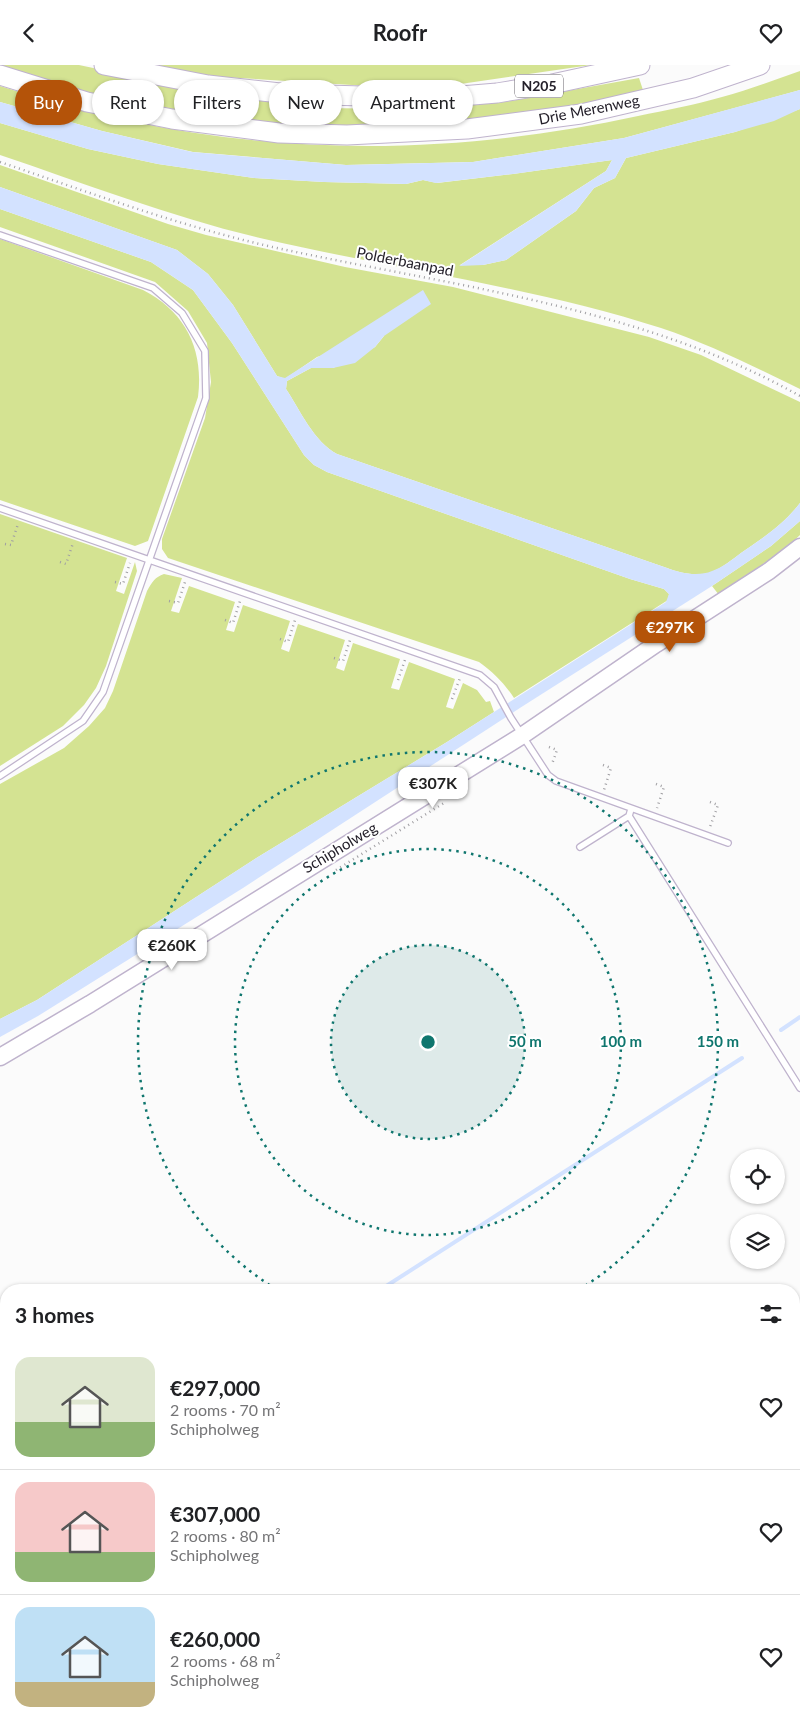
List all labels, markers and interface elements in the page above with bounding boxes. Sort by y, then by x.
icon: back [15,19,43,47]
text: Roofr [373,19,427,46]
icon: heart [757,19,785,47]
road number: N205 [515,75,563,97]
chip: Buy [15,80,82,125]
chip: Rent [92,80,164,125]
chip: Filters [174,80,259,125]
chip: New [269,80,342,125]
chip: Apartment [352,80,473,125]
street label: Drie Merenweg [537,90,641,128]
street label: Polderbaanpad [355,243,455,279]
pin: €297K [635,611,705,653]
text: €297K [646,617,694,636]
pin: €307K [398,767,468,809]
text: €307K [409,773,457,792]
street label: Schipholweg [299,818,380,876]
pin: €260K [137,929,207,971]
text: €260K [148,935,196,954]
text: 50 m [508,1032,542,1050]
text: 100 m [600,1032,642,1050]
text: 150 m [697,1032,739,1050]
centre of rings [419,1033,437,1051]
map controls [730,1149,785,1269]
button: locate [730,1149,785,1204]
button: layers [730,1214,785,1269]
icon: filters [757,1300,785,1328]
text: 3 homes [15,1302,94,1327]
text: €297,000 [170,1375,260,1400]
icon: home [55,1377,115,1437]
icon: heart [757,1393,785,1421]
text: 2 rooms · 70 m² [170,1400,281,1419]
text: Schipholweg [170,1419,259,1438]
text: €307,000 [170,1501,260,1526]
icon: home [55,1502,115,1562]
icon: heart [757,1518,785,1546]
text: 2 rooms · 80 m² [170,1526,281,1545]
text: Schipholweg [170,1545,259,1564]
text: €260,000 [170,1626,260,1651]
icon: home [55,1627,115,1687]
icon: heart [757,1643,785,1671]
text: 2 rooms · 68 m² [170,1651,281,1670]
text: Schipholweg [170,1670,259,1689]

